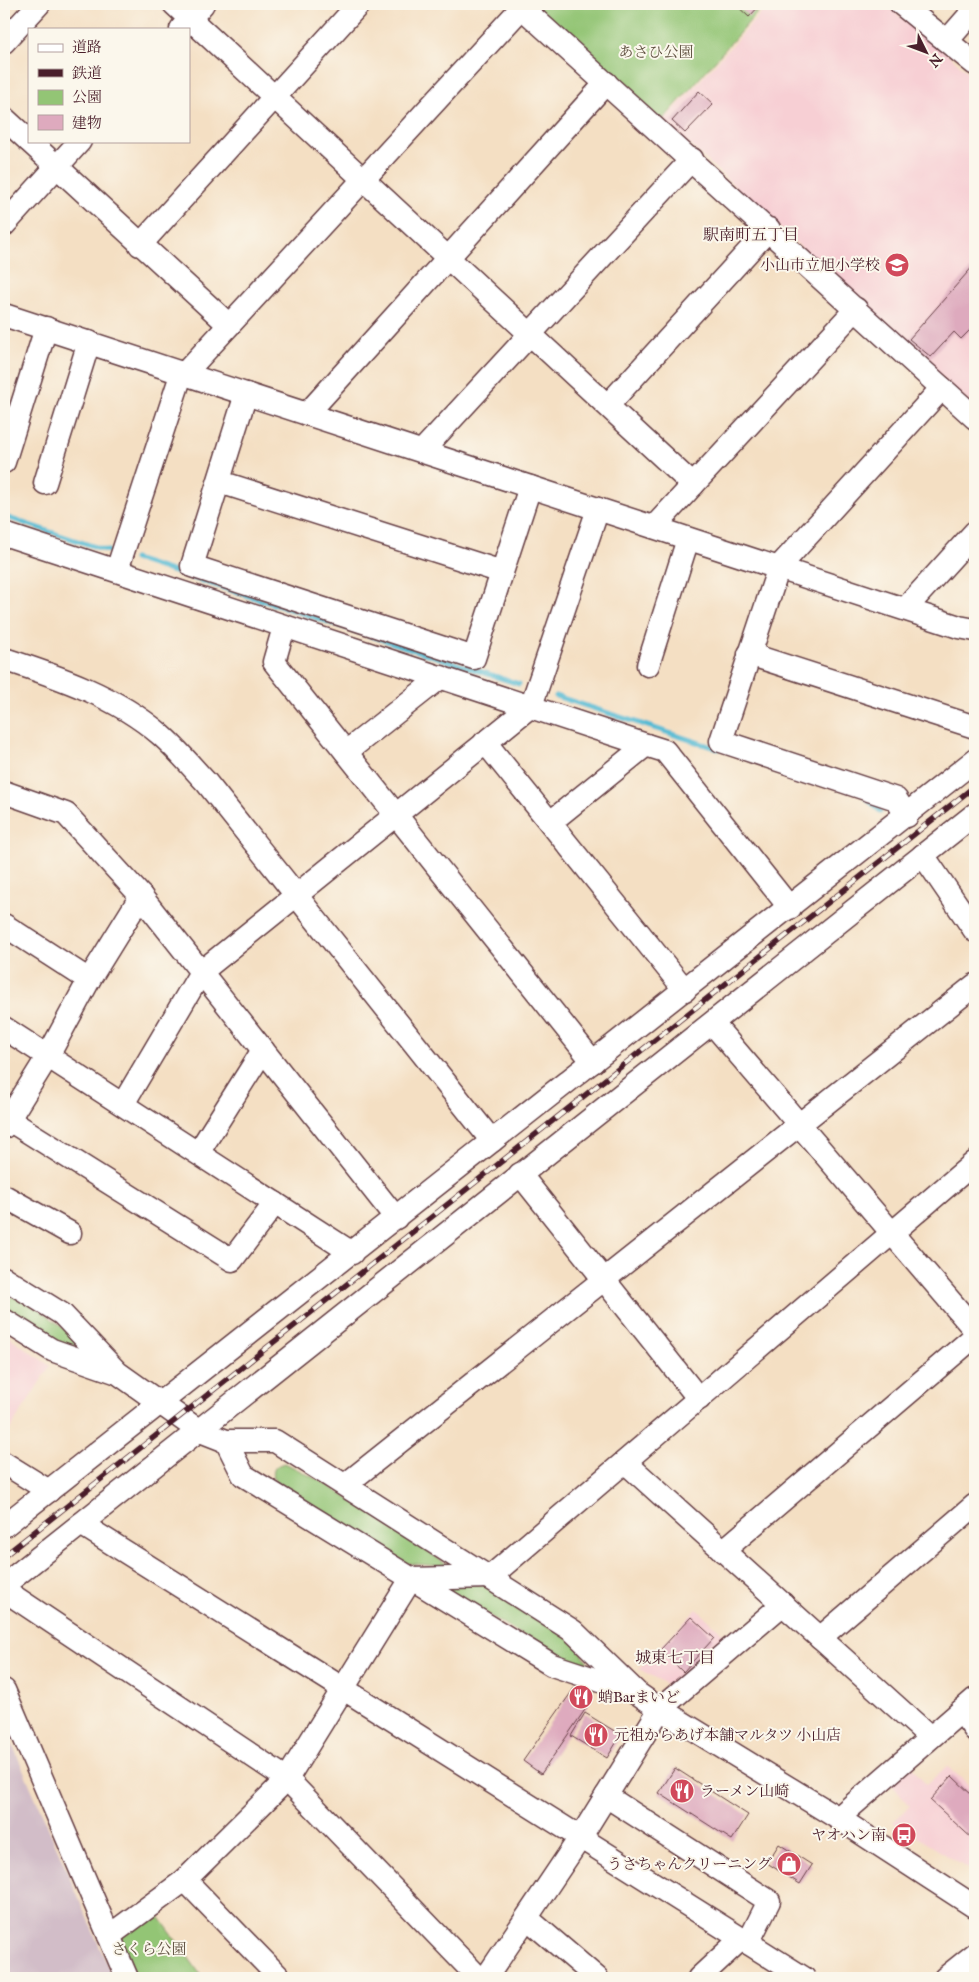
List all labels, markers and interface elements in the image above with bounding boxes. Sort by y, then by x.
legend [28,28,190,142]
north arrow [902,28,952,78]
text: 道路 [72,38,102,57]
park label: あさひ公園 [618,43,694,62]
text: N [924,49,946,71]
text: 鉄道 [72,64,102,83]
text: 公園 [72,88,102,107]
text: 建物 [72,114,102,133]
district label: 駅南町五丁目 [703,226,799,246]
school or university icon: 小山市立旭小学校 [884,252,910,278]
place label: 小山市立旭小学校 [760,256,880,275]
district label: 城東七丁目 [635,1649,715,1669]
restaurant icon: 蛸Barまいど [568,1684,594,1710]
place label: 蛸Barまいど [598,1688,680,1707]
restaurant icon: 元祖からあげ本舗マルタツ 小山店 [583,1722,609,1748]
place label: 元祖からあげ本舗マルタツ 小山店 [614,1726,841,1745]
restaurant icon: ラーメン山崎 [669,1778,695,1804]
place label: ラーメン山崎 [700,1782,789,1801]
bus stop icon: ヤオハン南 [891,1822,917,1848]
place label: ヤオハン南 [811,1826,886,1845]
shop icon: うさちゃんクリーニング [776,1851,802,1877]
place label: うさちゃんクリーニング [607,1855,772,1874]
park label: さくら公園 [111,1940,187,1959]

